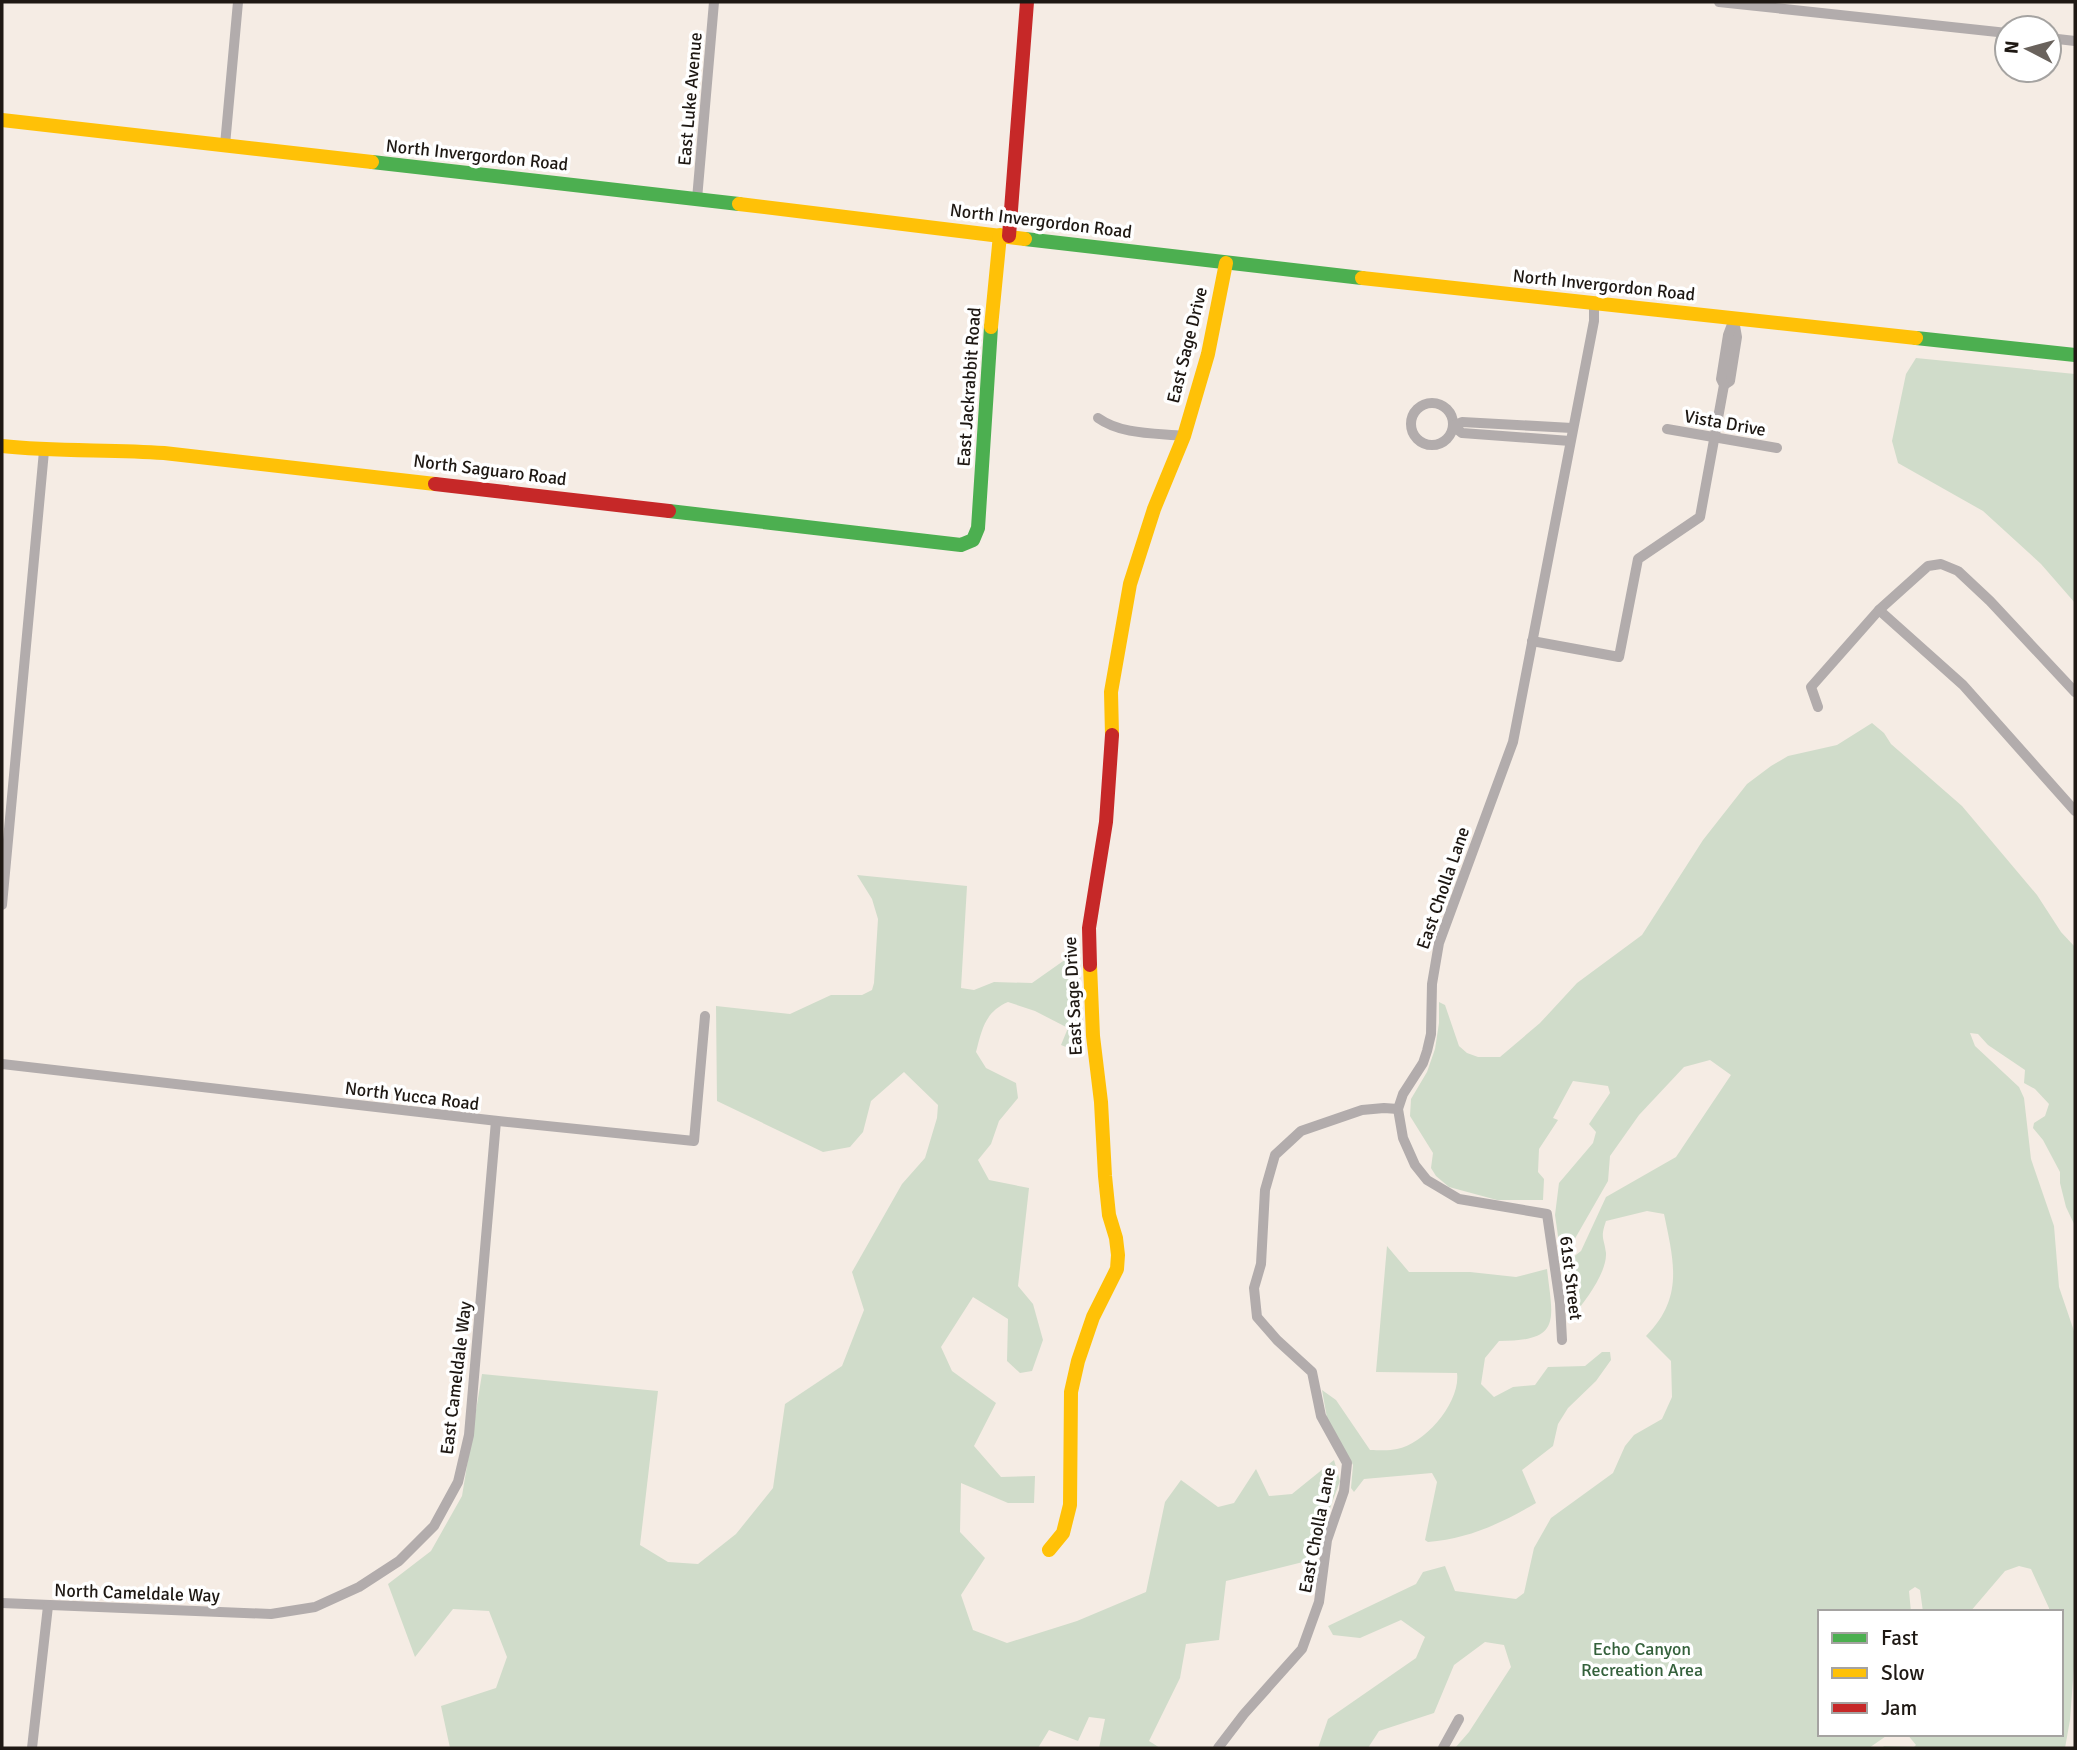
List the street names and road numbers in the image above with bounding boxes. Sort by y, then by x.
street label: East Luke Avenue [673,31,707,167]
street label: North Invergordon Road [385,134,569,176]
street label: North Invergordon Road [949,199,1133,243]
street label: North Invergordon Road [1512,264,1696,306]
street label: East Sage Drive [1162,285,1212,405]
street label: East Jackrabbit Road [952,307,986,467]
street label: Vista Drive [1682,405,1768,441]
street label: North Saguaro Road [412,450,568,490]
street label: East Cholla Lane [1412,824,1474,952]
street label: East Sage Drive [1059,936,1087,1056]
street label: North Yucca Road [344,1077,480,1115]
street label: 61st Street [1555,1235,1587,1321]
street label: East Cameldale Way [436,1299,476,1456]
street label: East Cholla Lane [1294,1465,1340,1595]
street label: North Cameldale Way [54,1579,221,1607]

